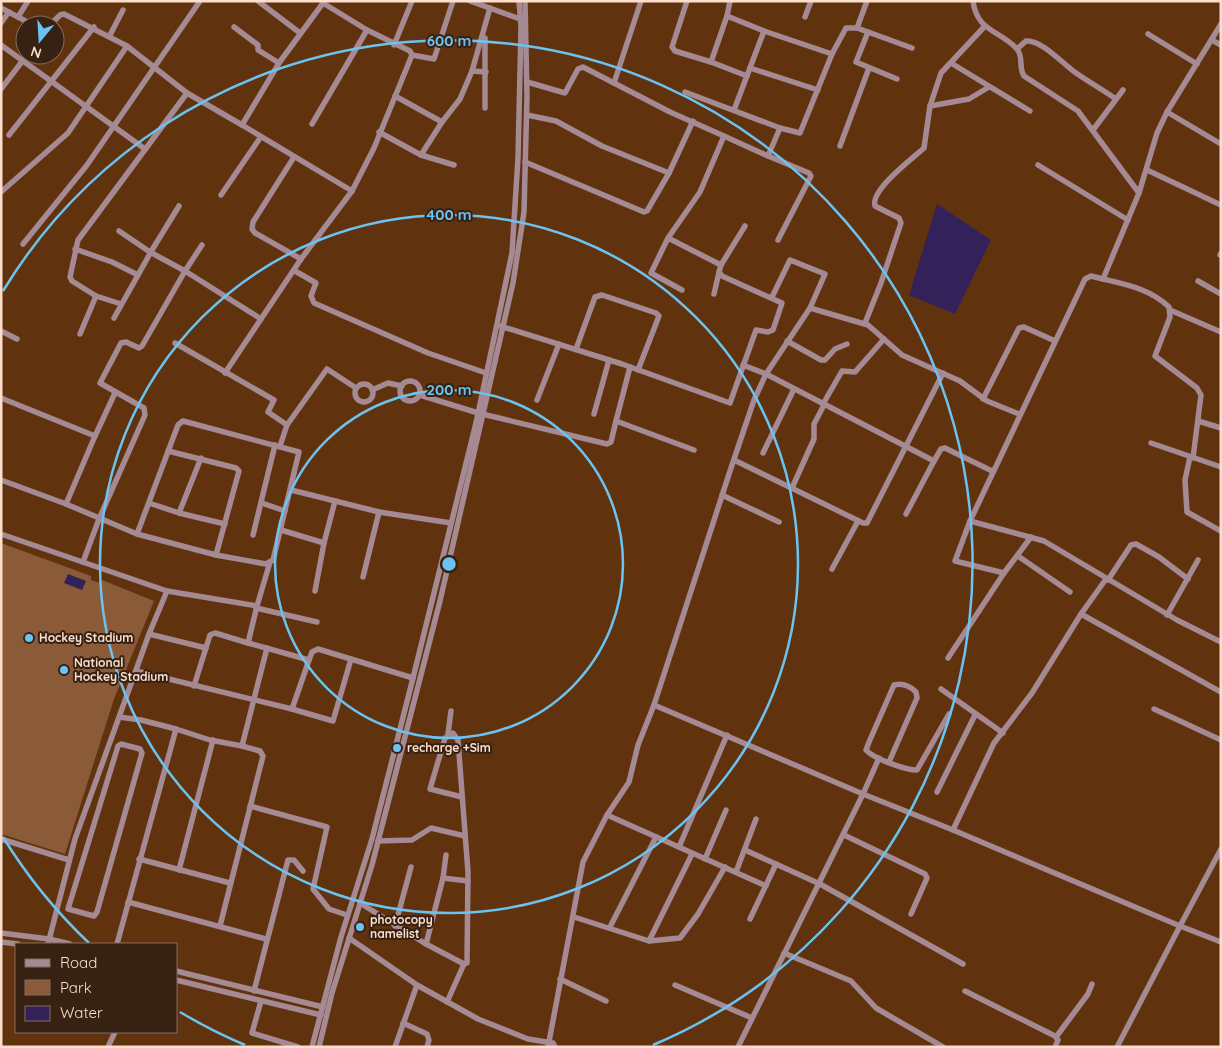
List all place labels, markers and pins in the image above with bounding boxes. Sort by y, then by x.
centre of rings [440,555,458,573]
place label: Hockey Stadium [39,630,133,645]
marker: Hockey Stadium [23,632,35,644]
place label: National Hockey Stadium [74,655,168,684]
marker: National Hockey Stadium [58,664,70,676]
place label: recharge +Sim [407,740,491,755]
marker: recharge +Sim [391,742,403,754]
place label: photocopy namelist [370,912,433,941]
marker: photocopy namelist [354,921,366,933]

